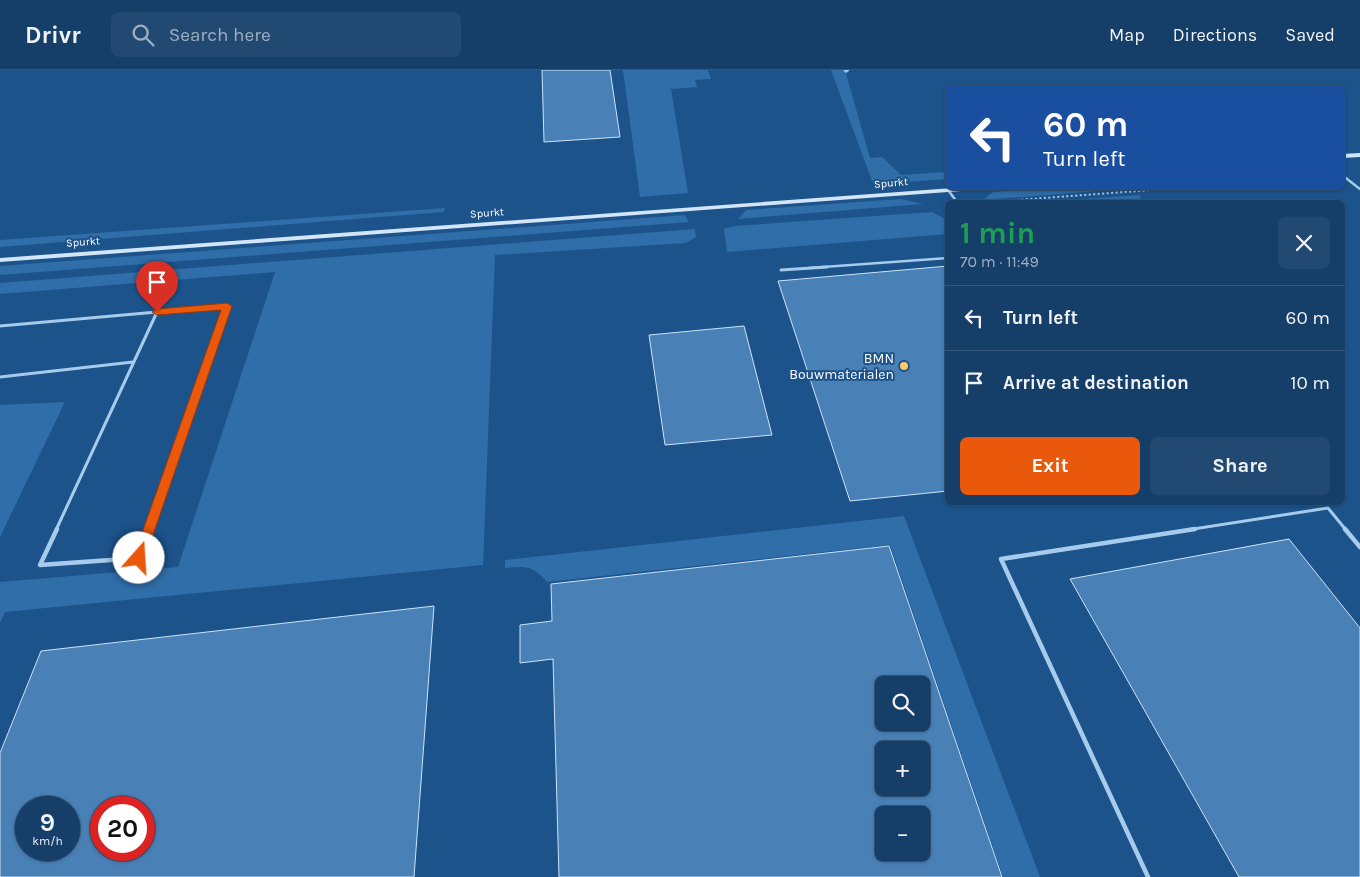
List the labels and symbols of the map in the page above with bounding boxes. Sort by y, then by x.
street label: Spurkt [873,175,909,191]
street label: Spurkt [470,205,504,221]
street label: Spurkt [66,234,100,250]
pin [136,261,178,312]
place label: BMN Bouwmaterialen [789,350,894,383]
marker: BMN Bouwmaterialen [898,360,910,372]
position arrow [112,531,164,583]
speed limit sign: 20 [90,796,155,861]

